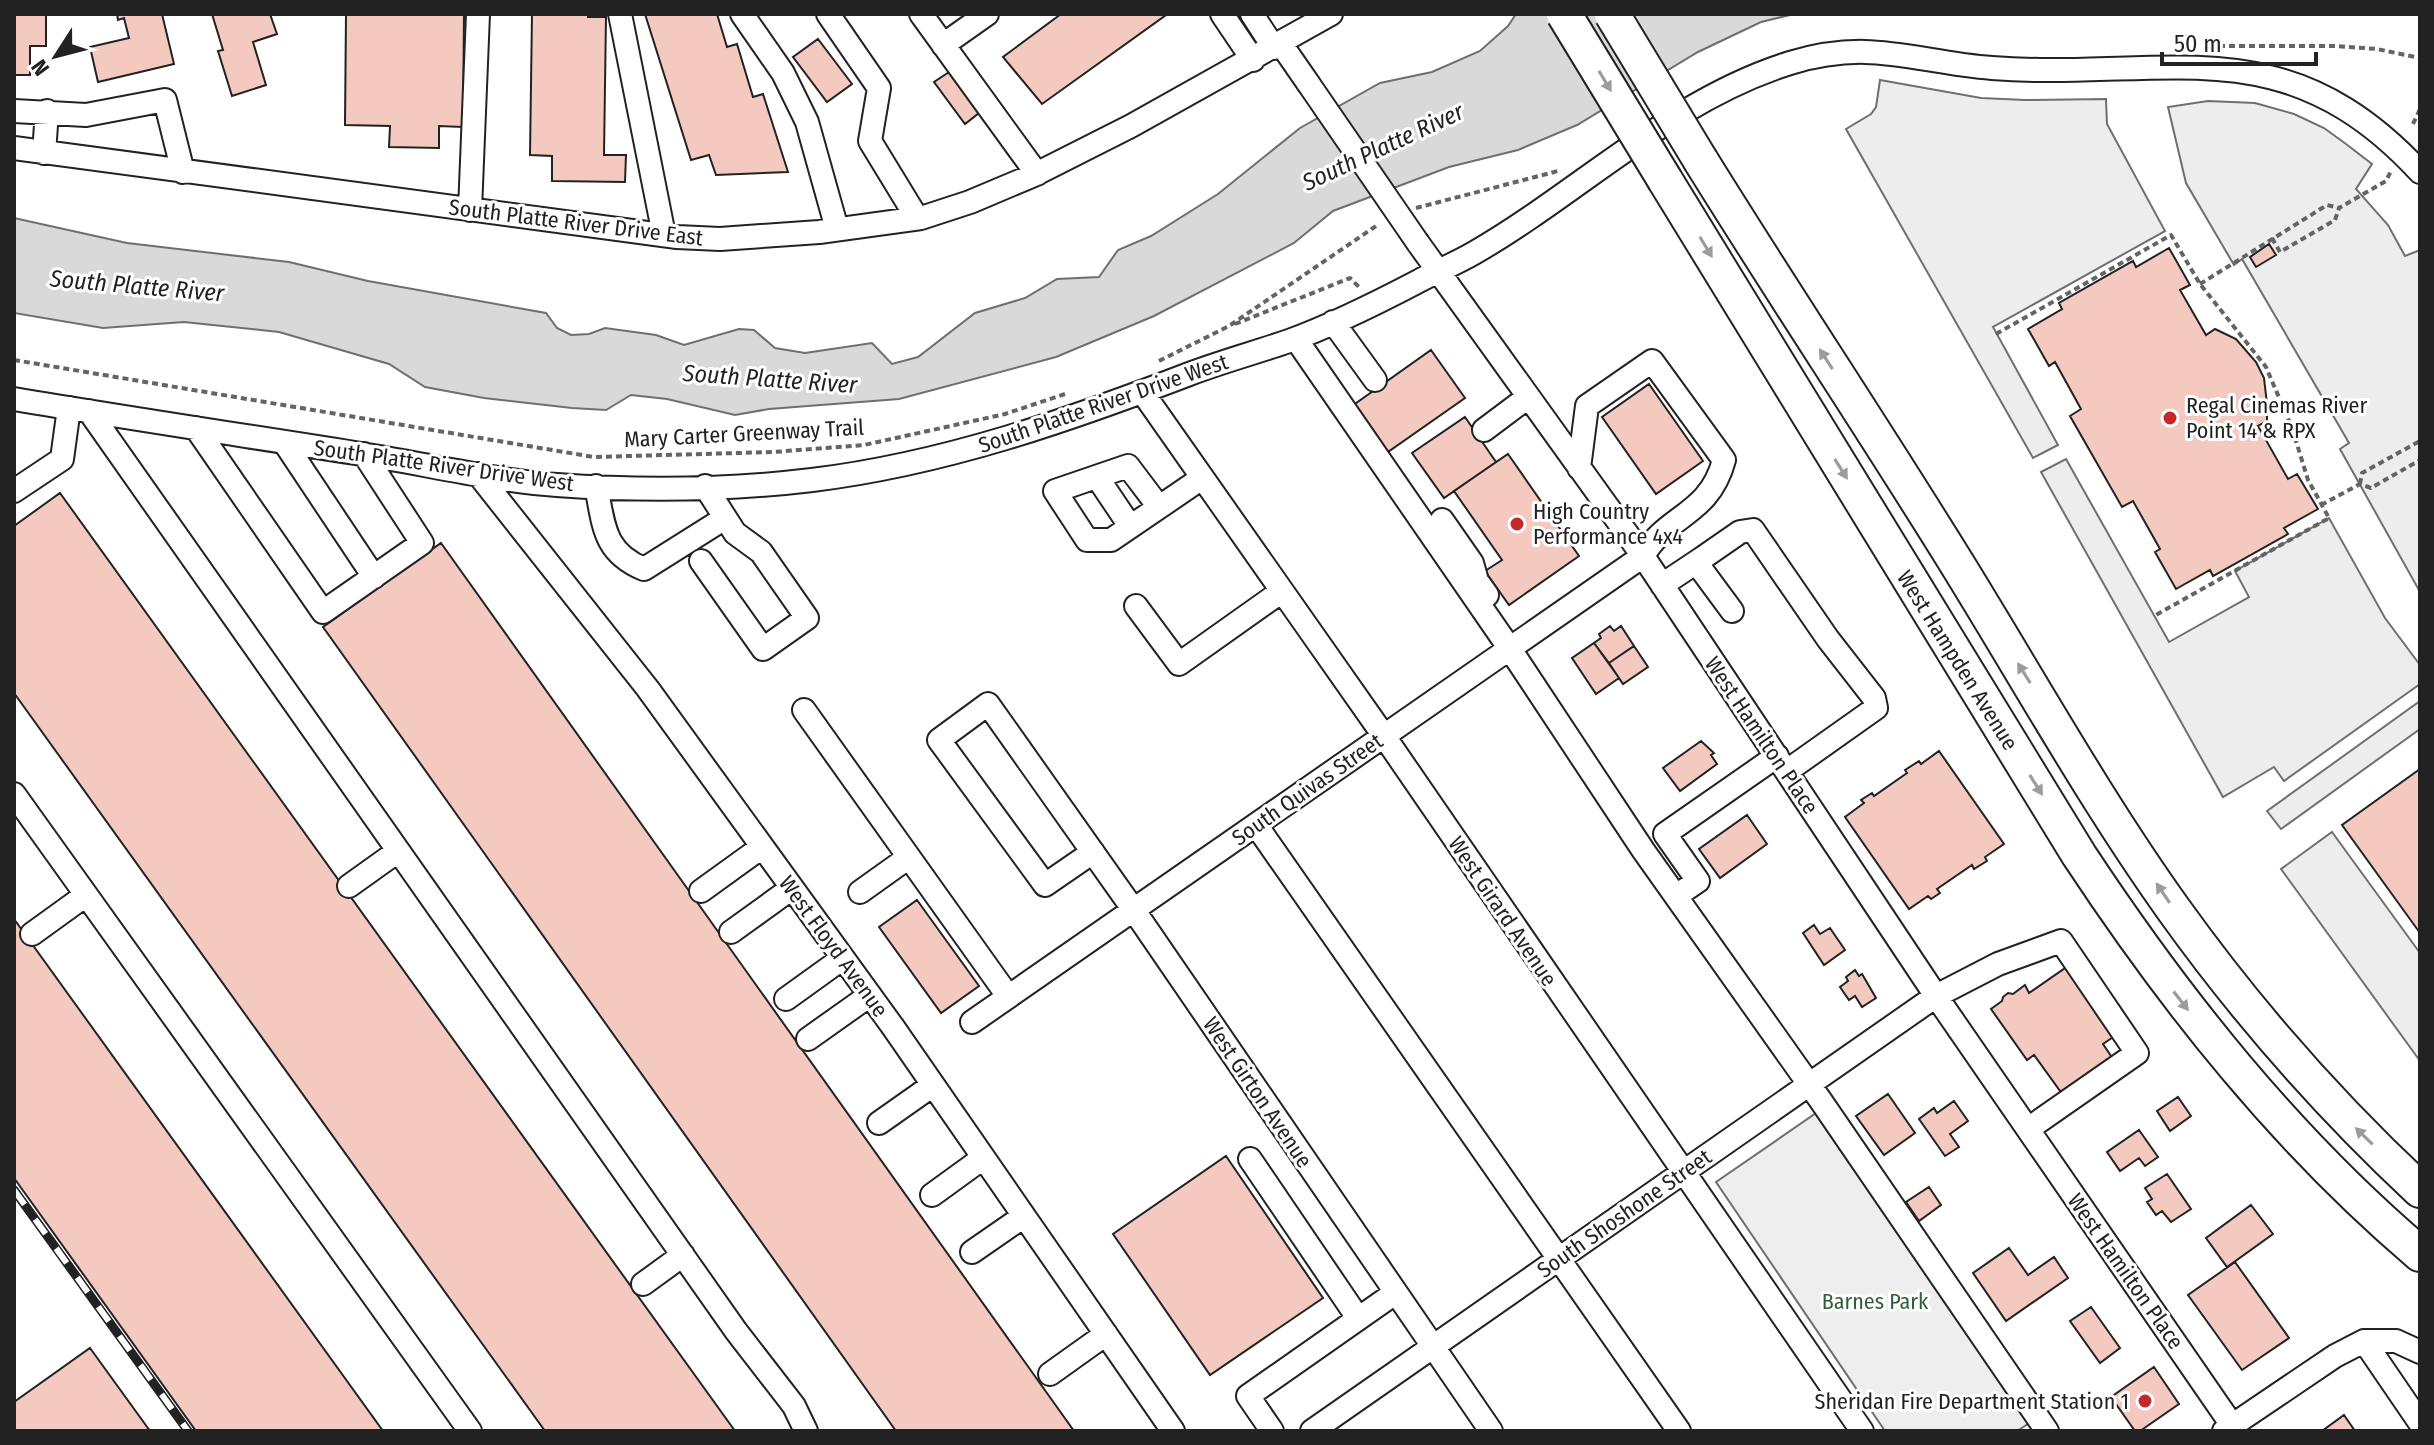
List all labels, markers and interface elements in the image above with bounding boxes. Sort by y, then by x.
north arrow [16,16,96,96]
scale bar [2162,16,2316,66]
text: 50 m [2174,30,2222,58]
text: N [25,54,55,81]
one-way arrow [1597,70,1611,92]
water label: South Platte River [1297,97,1469,197]
street label: South Platte River Drive East [447,194,705,252]
one-way arrow [1699,236,1713,258]
water label: South Platte River [48,264,226,308]
street label: South Platte River Drive West [975,348,1232,459]
one-way arrow [1818,348,1833,369]
water label: South Platte River [681,359,859,399]
place label: Regal Cinemas River Point 14 & RPX [2186,392,2367,444]
marker: Regal Cinemas River Point 14 & RPX [2161,409,2179,427]
street label: Mary Carter Greenway Trail [623,414,865,453]
street label: South Platte River Drive West [312,434,576,497]
one-way arrow [1833,458,1847,480]
place label: High Country Performance 4x4 [1533,498,1683,550]
marker: High Country Performance 4x4 [1508,515,1526,533]
street label: West Hampden Avenue [1891,565,2024,755]
street label: West Hamilton Place [1699,651,1824,819]
one-way arrow [2018,662,2032,684]
street label: South Quivas Street [1227,727,1388,851]
one-way arrow [2028,774,2043,797]
street label: West Girard Avenue [1442,831,1563,991]
street label: West Floyd Avenue [773,870,894,1022]
one-way arrow [2156,883,2171,904]
one-way arrow [2172,991,2189,1011]
street label: West Girton Avenue [1197,1012,1318,1173]
one-way arrow [2355,1128,2374,1146]
street label: South Shoshone Street [1532,1143,1717,1284]
street label: West Hamilton Place [2062,1188,2189,1354]
park label: Barnes Park [1822,1288,1929,1315]
place label: Sheridan Fire Department Station 1 [1815,1388,2129,1415]
marker: Sheridan Fire Department Station 1 [2136,1392,2154,1410]

